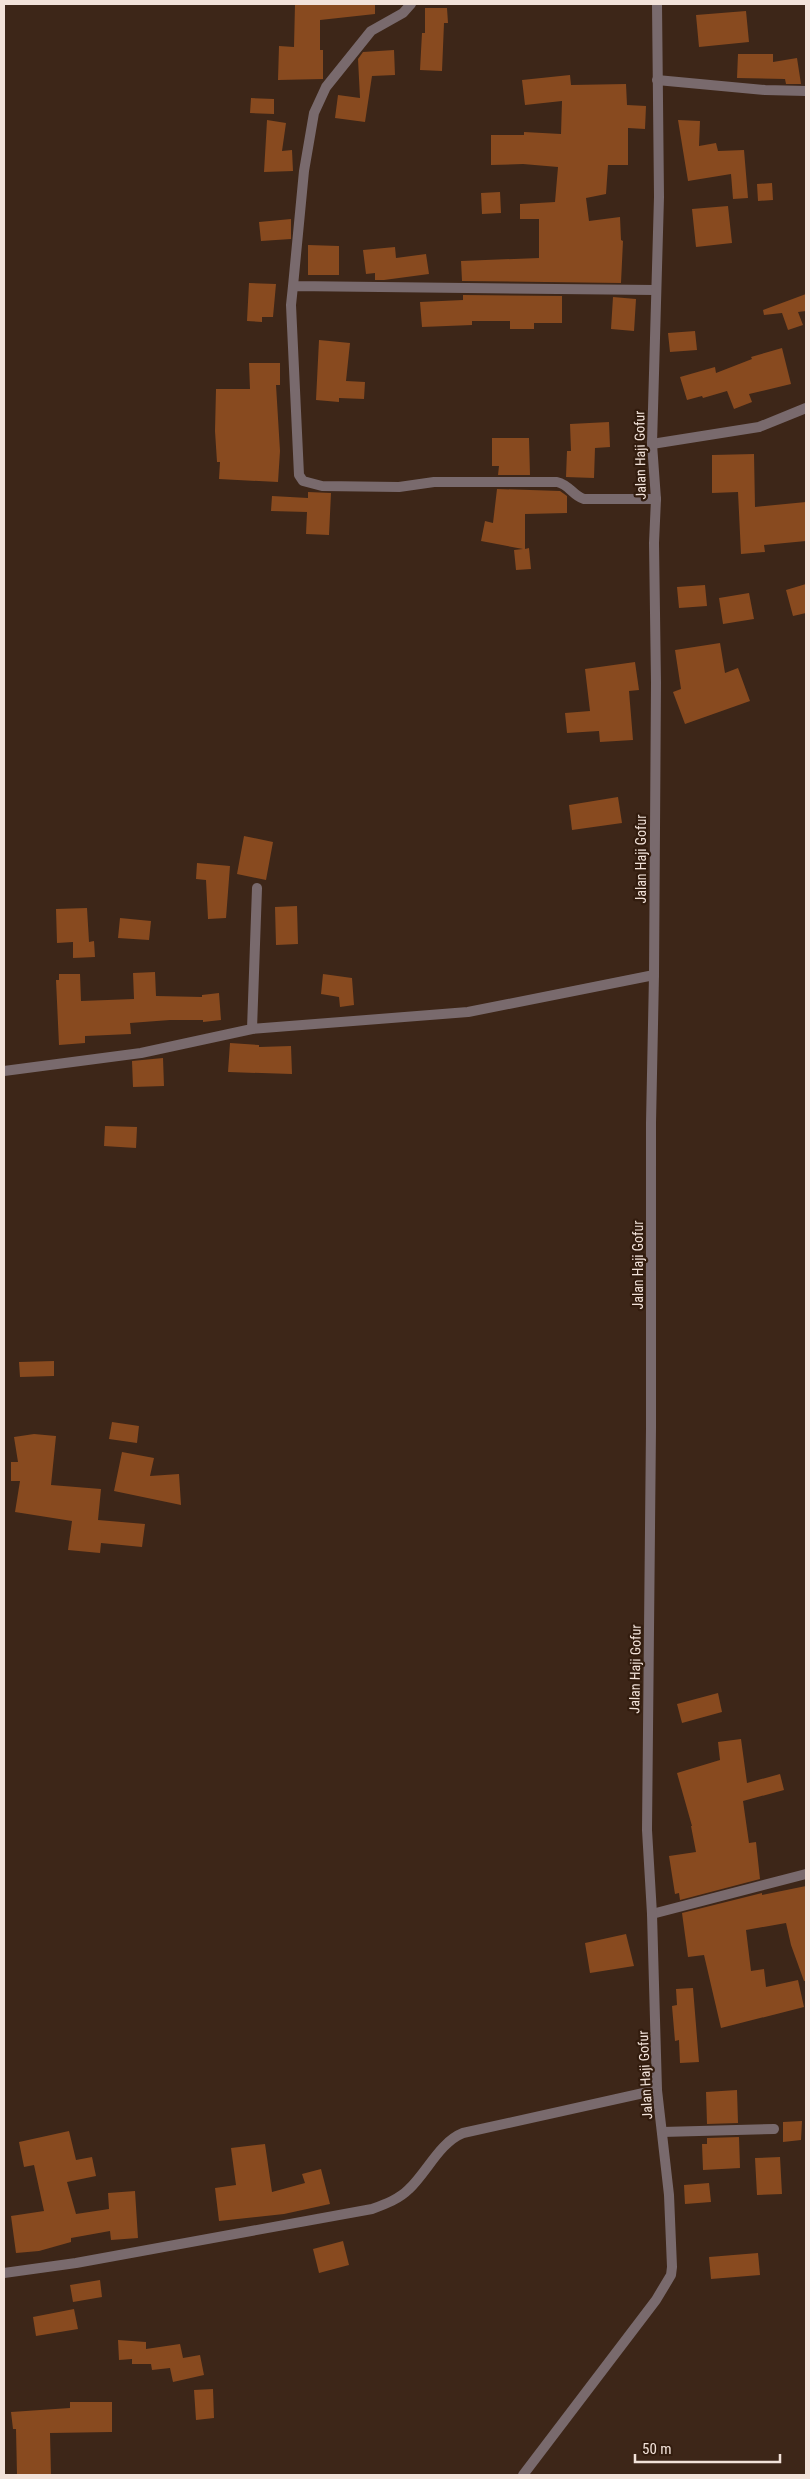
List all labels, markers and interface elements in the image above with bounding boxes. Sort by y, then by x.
street label: Jalan Haji Gofur [631,410,649,500]
street label: Jalan Haji Gofur [633,814,649,904]
street label: Jalan Haji Gofur [630,1220,646,1310]
street label: Jalan Haji Gofur [626,1624,644,1714]
street label: Jalan Haji Gofur [635,2030,655,2120]
scale bar [635,2432,780,2464]
text: 50 m [642,2440,672,2458]

